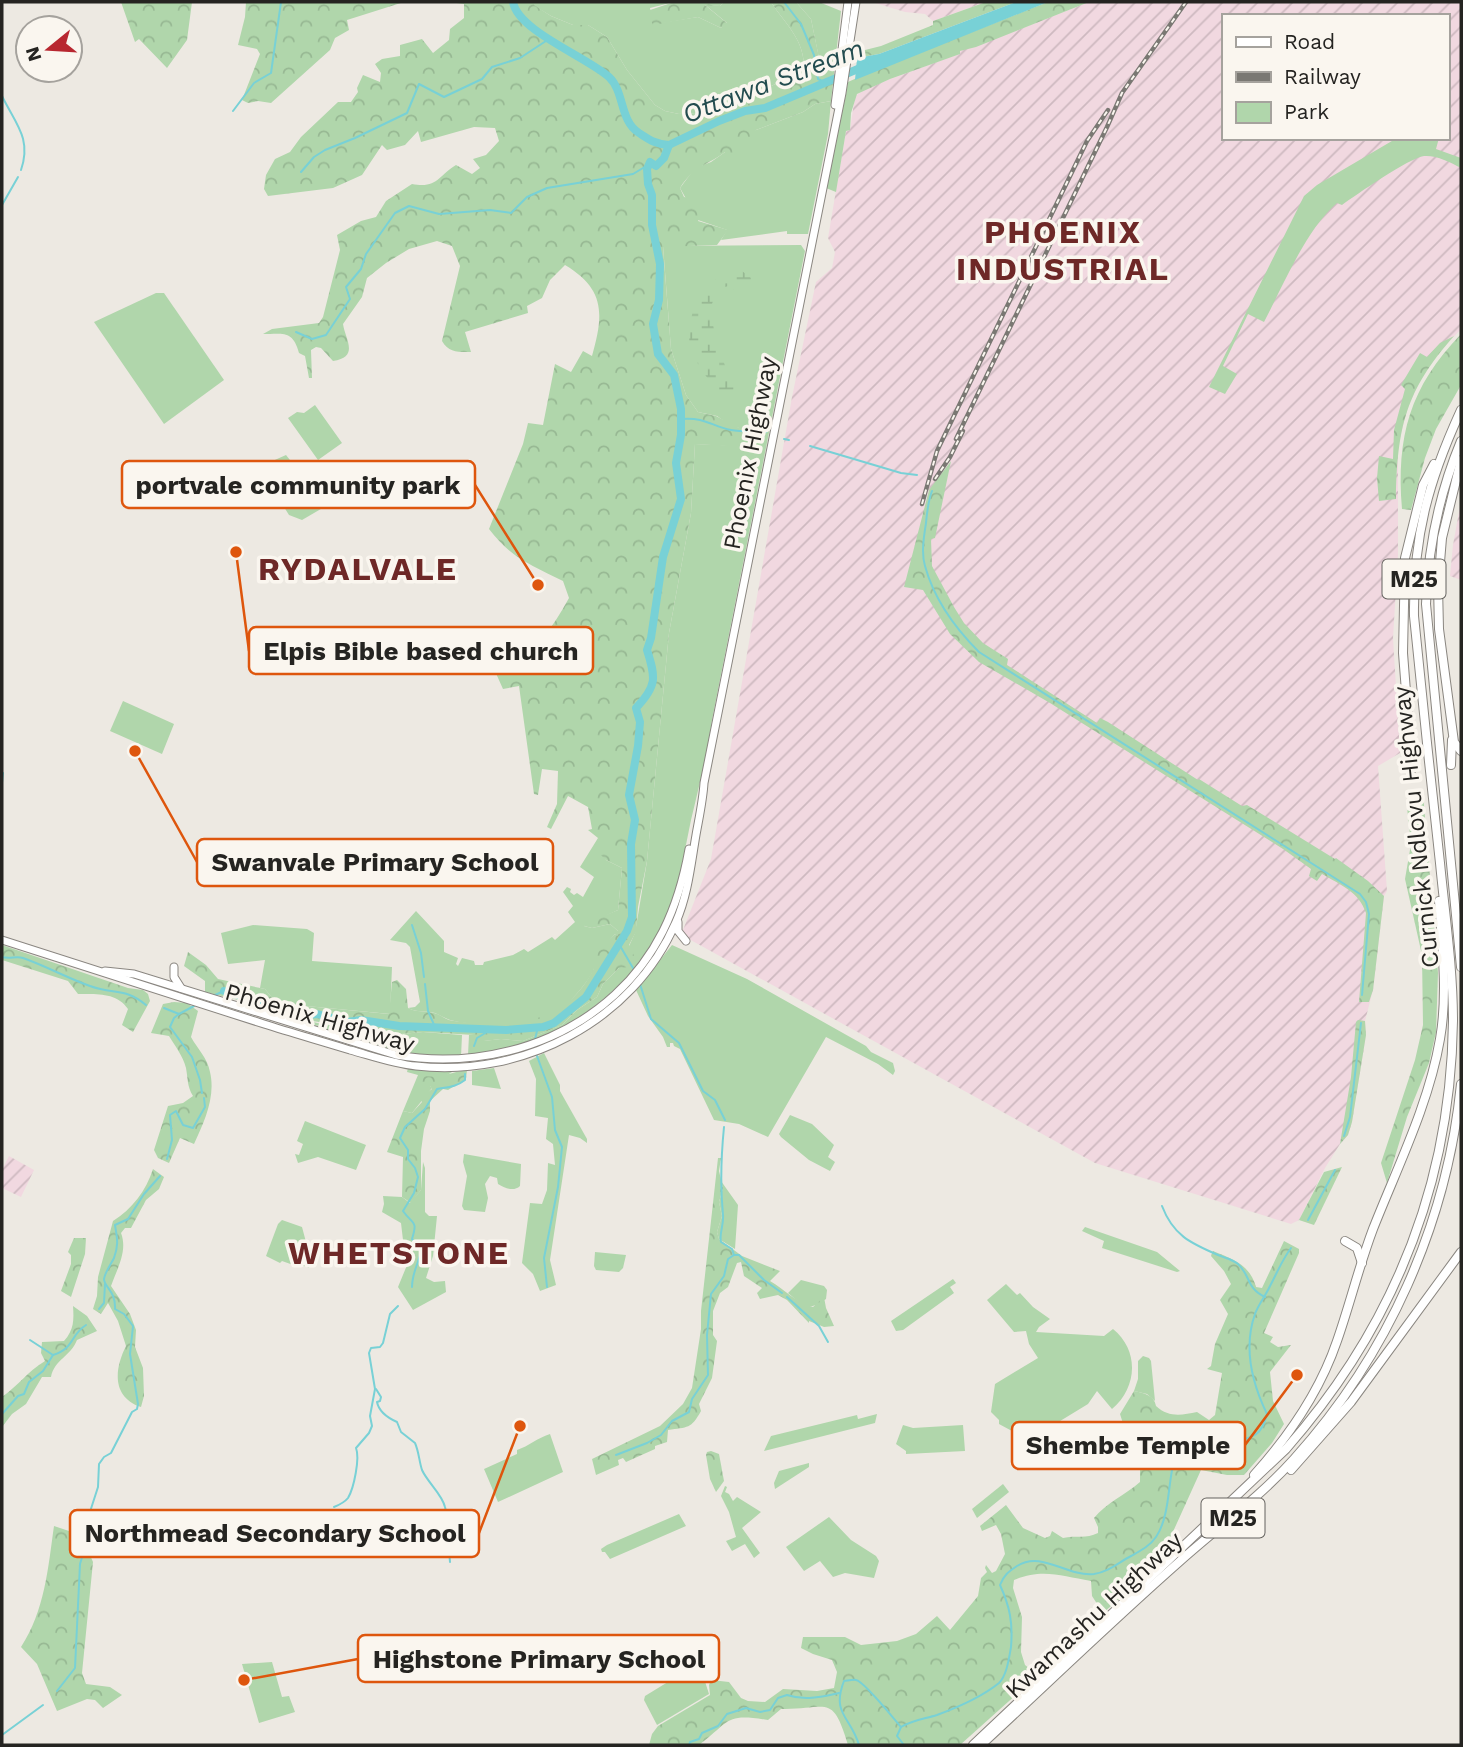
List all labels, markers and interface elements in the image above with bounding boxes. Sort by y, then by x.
north arrow [14,14,84,84]
legend [1222,14,1449,140]
text: Road [1284,29,1335,54]
water label: Ottawa Stream [678,33,868,129]
text: N [20,44,46,64]
text: Railway [1284,64,1361,89]
text: Park [1284,99,1329,124]
district label: PHOENIX INDUSTRIAL [956,213,1170,288]
street label: Phoenix Highway [718,354,783,552]
callout: portvale community park [122,461,475,508]
text: portvale community park [136,470,461,500]
district label: RYDALVALE [258,550,458,588]
road number: M25 [1382,559,1446,598]
callout: Elpis Bible based church [249,627,593,674]
text: Elpis Bible based church [263,636,579,666]
street label: Curnick Ndlovu Highway [1387,684,1445,969]
callout: Swanvale Primary School [197,839,553,886]
text: Swanvale Primary School [212,847,539,877]
street label: Phoenix Highway [222,978,419,1059]
district label: WHETSTONE [288,1234,510,1272]
callout: Shembe Temple [1012,1422,1245,1469]
text: Shembe Temple [1026,1430,1230,1460]
road number: M25 [1202,1498,1264,1538]
callout: Northmead Secondary School [70,1510,479,1557]
text: Northmead Secondary School [84,1518,466,1548]
street label: Kwamashu Highway [1000,1525,1189,1704]
callout: Highstone Primary School [358,1635,719,1682]
text: Highstone Primary School [373,1644,706,1674]

